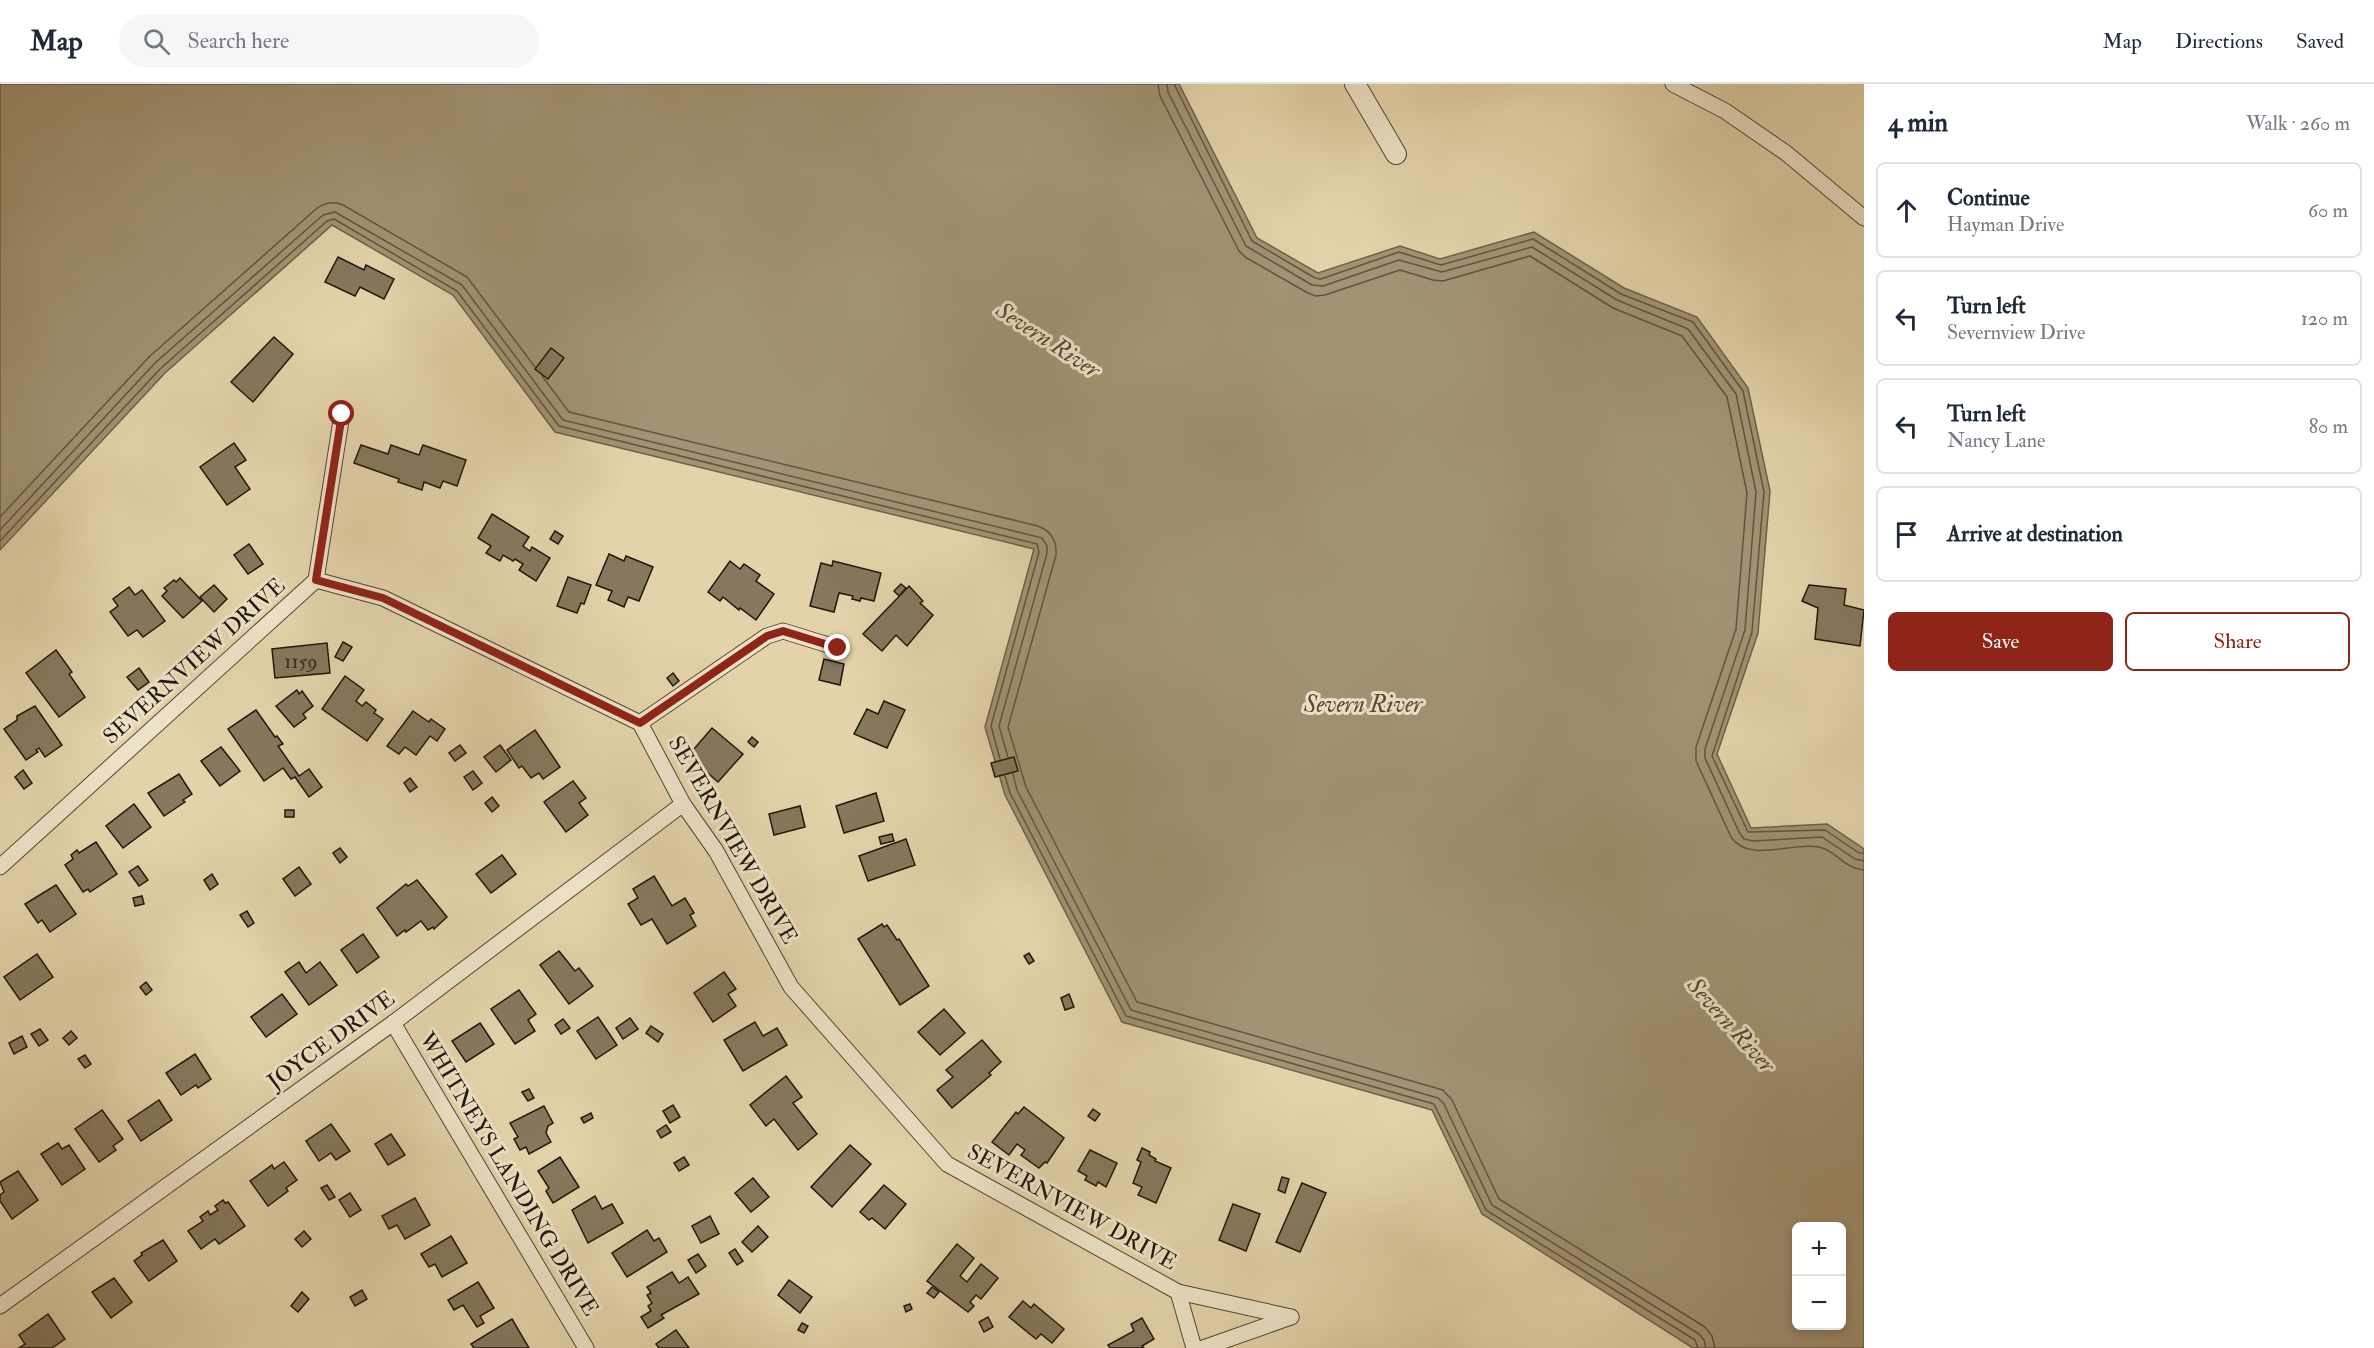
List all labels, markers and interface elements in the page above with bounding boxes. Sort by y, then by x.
search box [119,14,539,68]
text: Map [30,24,83,59]
icon: search [140,25,173,58]
text: Search here [188,27,289,55]
text: Map [2102,28,2142,55]
text: Directions [2175,28,2263,55]
text: Saved [2296,28,2344,55]
text: 4 min [1888,107,1948,139]
text: Walk · 260 m [2246,111,2350,136]
text: Continue [1947,184,2030,212]
icon: ahead [1890,194,1923,227]
text: 60 m [2308,198,2348,223]
text: Hayman Drive [1947,212,2064,237]
text: Turn left [1947,292,2026,320]
water label: Severn River [989,294,1107,386]
icon: left [1890,302,1923,335]
text: 120 m [2301,306,2348,331]
text: Severnview Drive [1947,320,2085,345]
route start [328,400,354,426]
text: Turn left [1947,400,2026,428]
icon: left [1890,410,1923,443]
text: 80 m [2309,414,2348,439]
text: Nancy Lane [1947,428,2045,453]
icon: arrive [1890,518,1923,551]
text: Arrive at destination [1947,520,2123,548]
street label: SEVERNVIEW DRIVE [97,572,291,750]
button: Save [1888,612,2113,671]
button: Share [2125,612,2350,671]
route end [824,634,850,660]
house number: 1159 [284,649,318,674]
water label: Severn River [1303,689,1423,720]
street label: SEVERNVIEW DRIVE [662,731,804,949]
water label: Severn River [1679,970,1783,1080]
street label: JOYCE DRIVE [261,984,400,1096]
street label: WHITNEYS LANDING DRIVE [413,1026,605,1321]
street label: SEVERNVIEW DRIVE [962,1138,1182,1276]
map controls [1792,1222,1846,1330]
button: + [1792,1222,1846,1276]
button: − [1792,1276,1846,1330]

